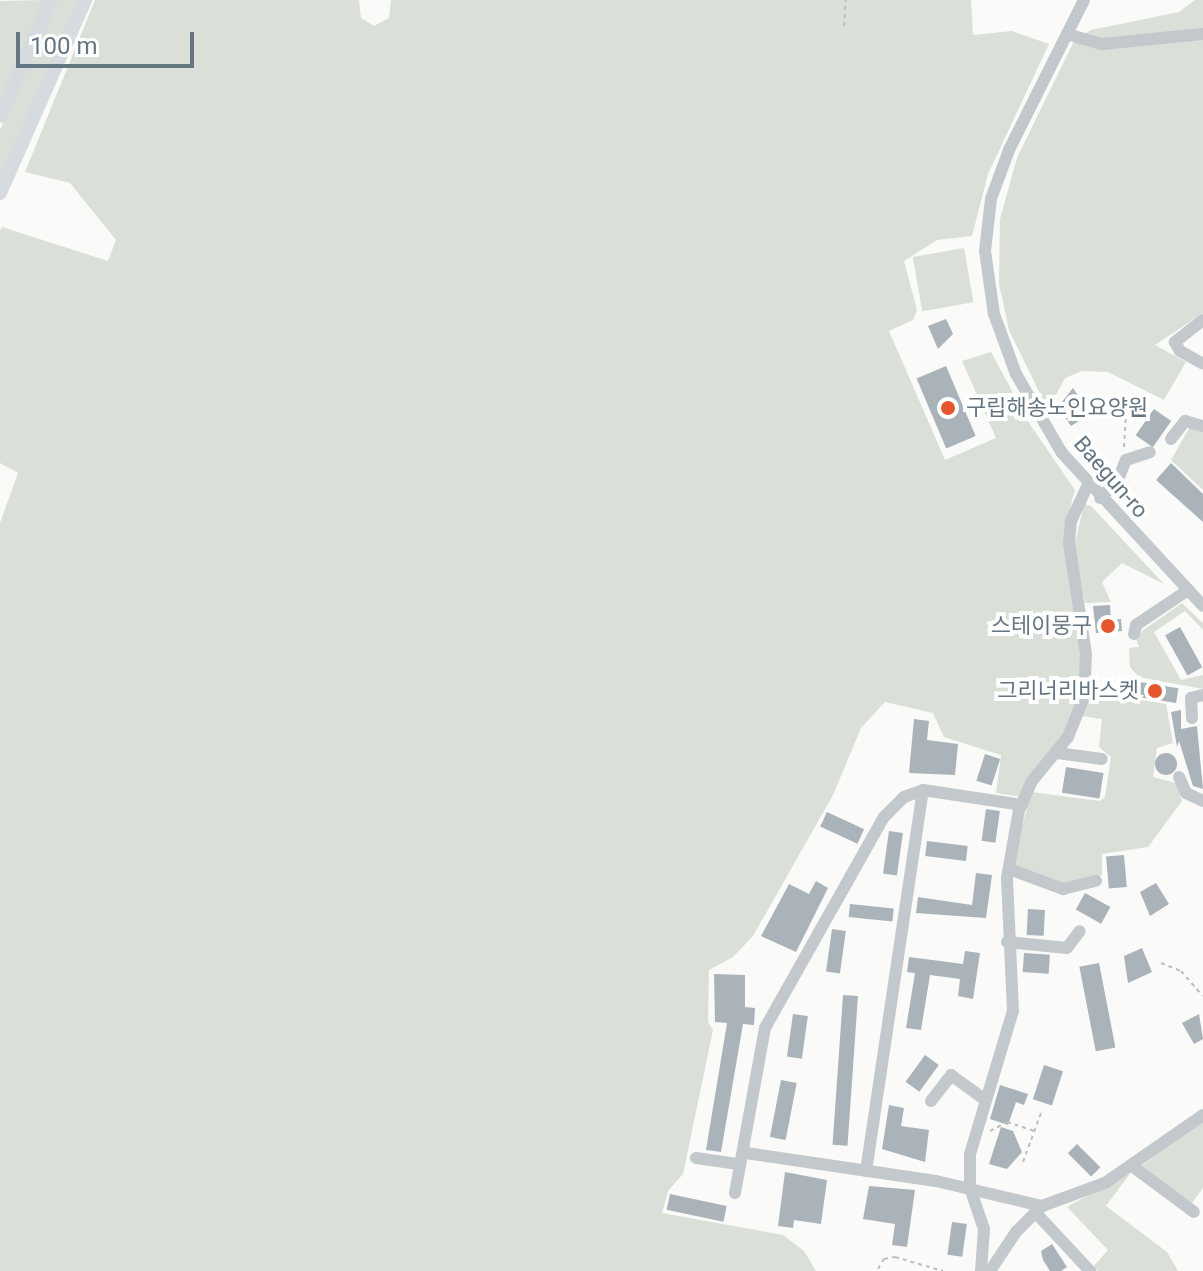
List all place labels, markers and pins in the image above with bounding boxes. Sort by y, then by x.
place label: 구립해송노인요양원 [966,395,1148,421]
marker: 구립해송노인요양원 [937,397,959,419]
place label: 스테이뭉구 [991,613,1092,639]
marker: 스테이뭉구 [1099,617,1117,635]
place label: 그리너리바스켓 [997,678,1139,704]
marker: 그리너리바스켓 [1146,682,1164,700]

